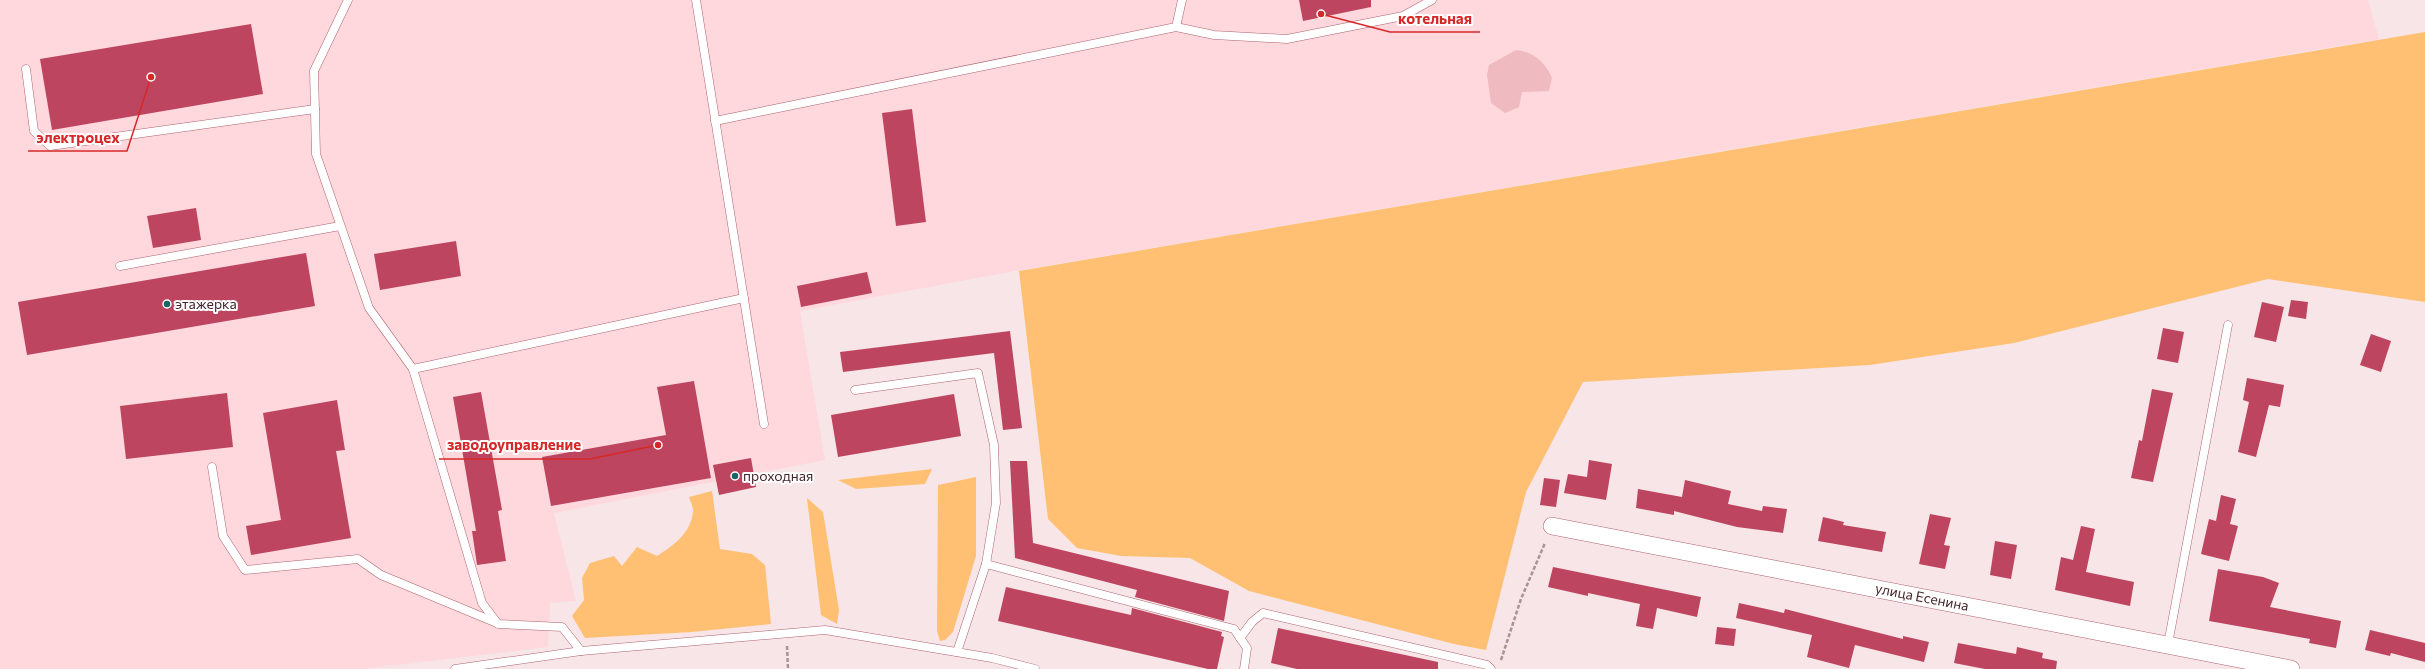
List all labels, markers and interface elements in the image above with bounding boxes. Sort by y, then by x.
callout: котельная [1390,5,1480,32]
text: котельная [1398,9,1472,27]
callout: электроцех [28,124,127,151]
text: электроцех [36,128,120,146]
place label: этажерка [175,295,237,312]
marker: этажерка [162,299,172,309]
callout: заводоуправление [439,432,590,459]
text: заводоуправление [447,435,581,453]
place label: проходная [743,467,813,484]
marker: проходная [730,471,740,481]
street label: улица Есенина [1874,579,1970,614]

